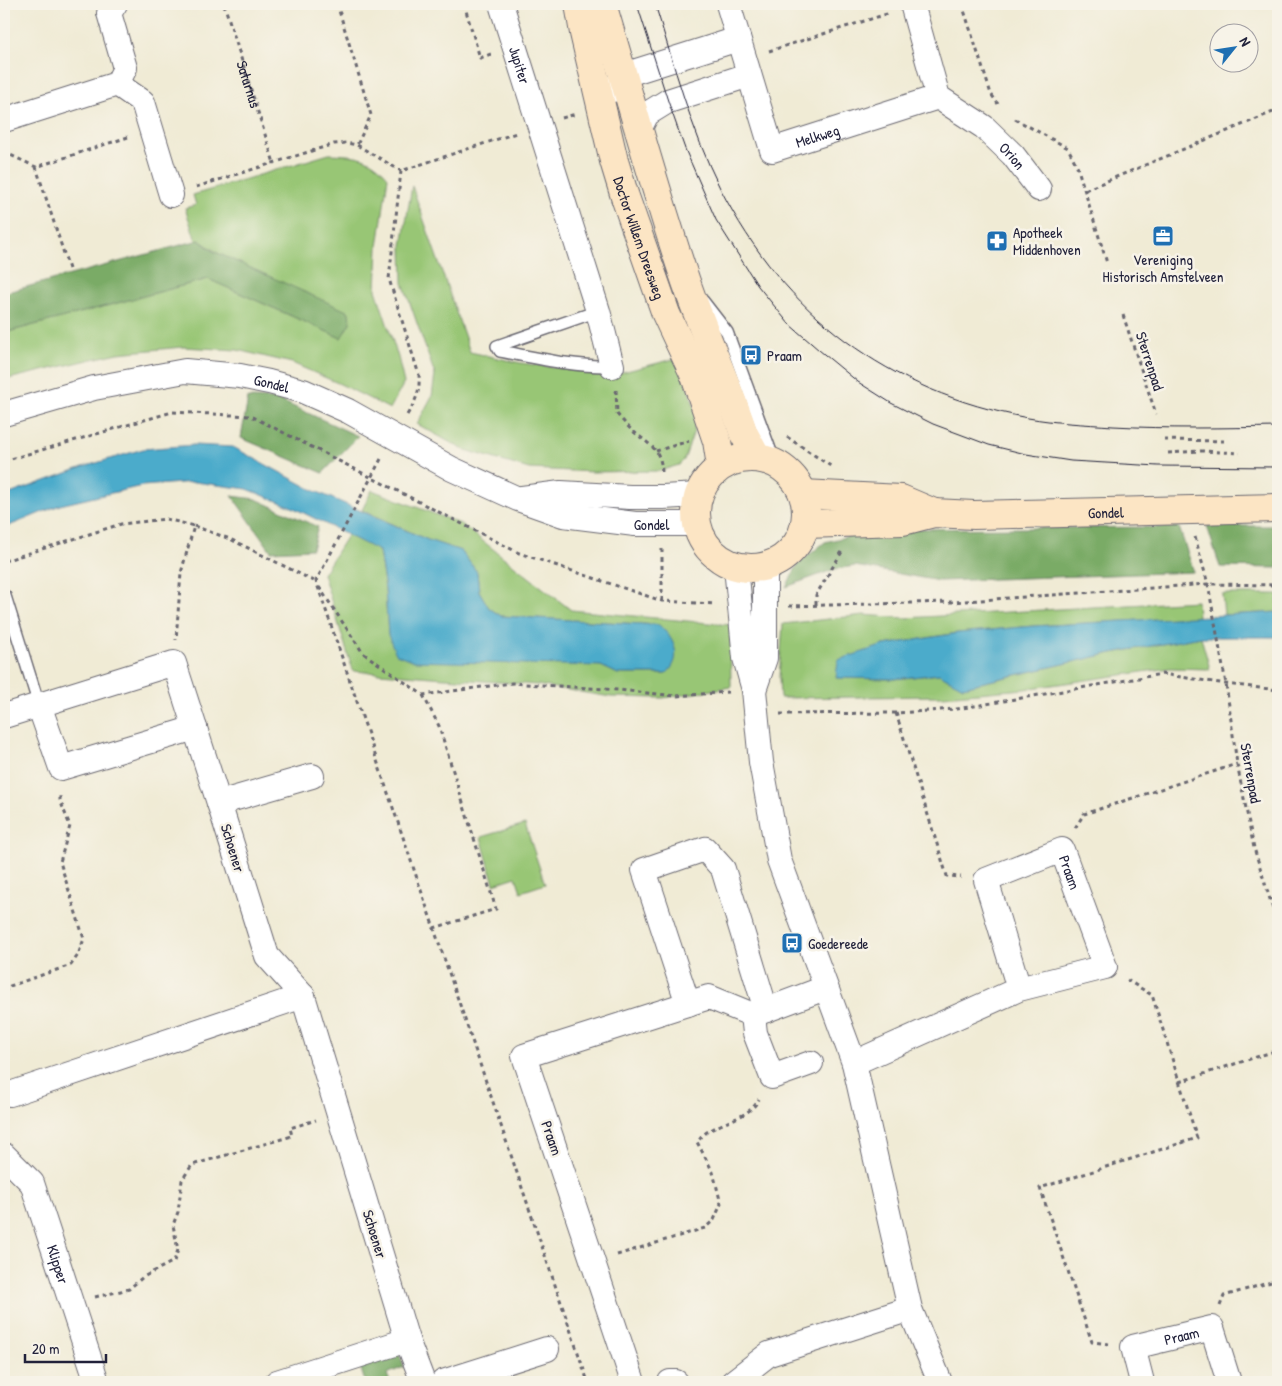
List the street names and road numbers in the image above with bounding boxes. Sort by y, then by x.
street label: Jupiter [504,44,536,87]
street label: Saturnus [232,58,267,111]
street label: Melkweg [793,119,842,152]
street label: Orion [995,137,1031,174]
street label: Doctor Willem Dreesweg [609,174,671,302]
street label: Sterrenpad [1131,329,1169,393]
street label: Gondel [252,369,292,397]
street label: Gondel [1088,501,1124,523]
street label: Gondel [634,514,670,535]
street label: Sterrenpad [1235,741,1267,805]
street label: Schoener [216,821,250,875]
street label: Praam [1054,852,1086,892]
street label: Praam [536,1118,568,1158]
street label: Schoener [358,1207,392,1261]
street label: Klipper [42,1242,75,1287]
street label: Praam [1162,1321,1201,1350]

